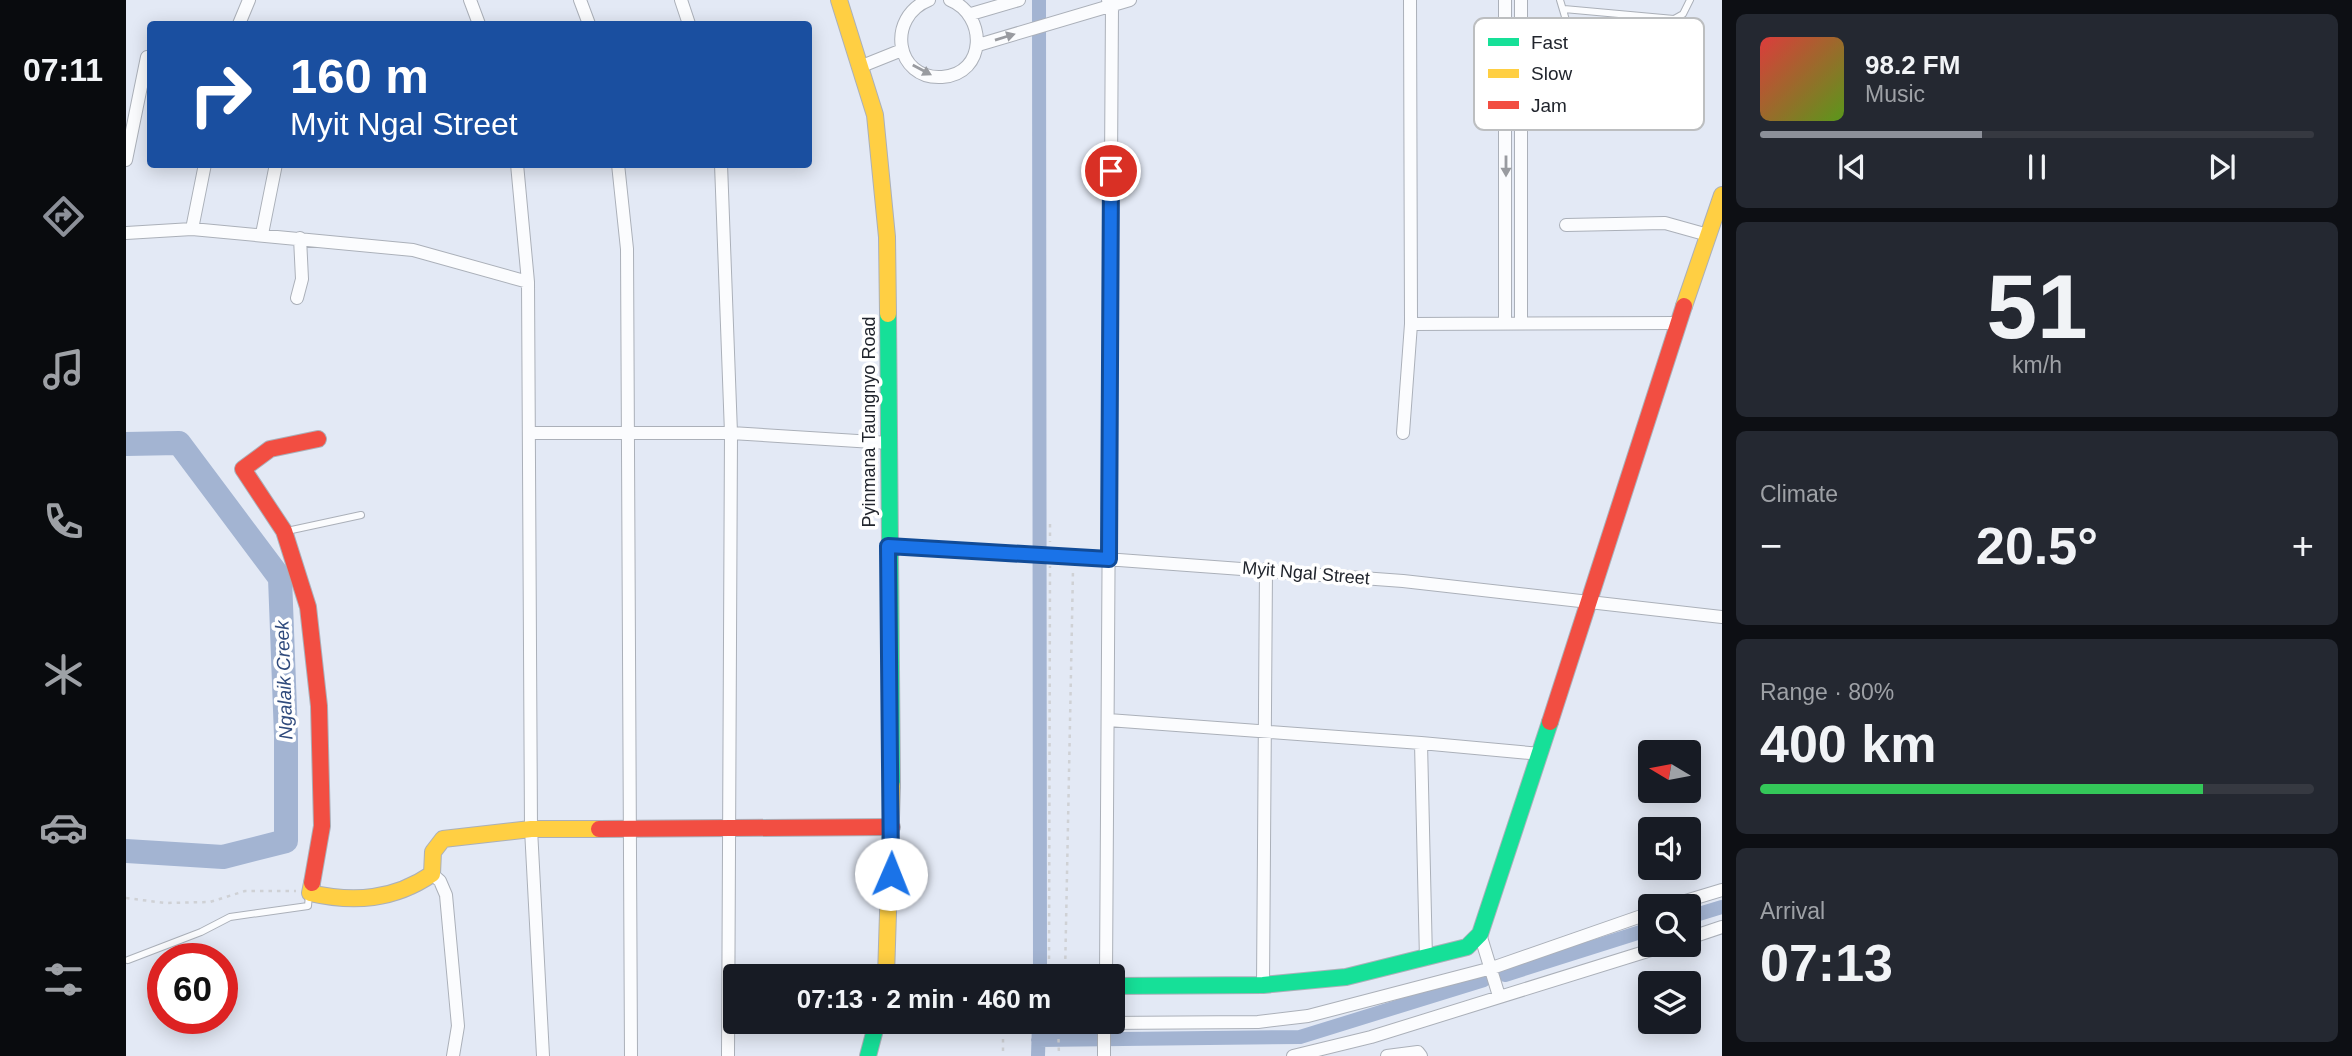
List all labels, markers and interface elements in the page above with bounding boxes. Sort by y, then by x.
legend [1474,18,1704,130]
one-way arrow [995,32,1016,42]
text: Fast [1531,32,1569,53]
icon: right [175,49,266,140]
text: 160 m [290,49,429,103]
text: 98.2 FM [1865,50,1960,80]
text: 07:11 [23,52,103,88]
text: Slow [1531,63,1572,84]
one-way arrow [913,64,932,76]
text: Music [1865,81,1925,107]
text: Jam [1531,95,1567,116]
text: Myit Ngal Street [290,106,518,142]
pin [1081,141,1141,201]
icon: previous [1833,148,1871,186]
icon: pause [2018,148,2056,186]
icon: next [2203,148,2241,186]
icon: arrive [1092,152,1130,190]
one-way arrow [1500,155,1512,177]
icon: directions [39,192,88,241]
text: 51 [1986,256,2088,357]
street label: Pyinmana Taungnyo Road [859,317,879,527]
icon: music [39,345,88,394]
text: km/h [2012,352,2062,378]
text: Climate [1760,481,1838,507]
icon: phone [39,497,88,546]
text: 20.5° [1976,517,2098,575]
text: − [1760,525,1782,567]
text: + [2292,525,2314,567]
street label: Myit Ngal Street [1241,557,1371,589]
water label: Ngalaik Creek [271,619,297,740]
icon: climate [39,650,88,699]
text: Range · 80% [1760,679,1894,705]
text: 400 km [1760,715,1936,773]
north arrow [1638,740,1701,803]
map controls [1638,740,1701,1034]
icon: car [39,803,88,852]
button: sound [1638,817,1701,880]
position arrow [854,837,928,911]
button: search [1638,894,1701,957]
text: Arrival [1760,898,1825,924]
text: 07:13 [1760,934,1893,992]
speed limit sign: 60 [147,943,238,1034]
icon: filters [39,955,88,1004]
button: layers [1638,971,1701,1034]
text: 07:13 · 2 min · 460 m [797,984,1051,1014]

